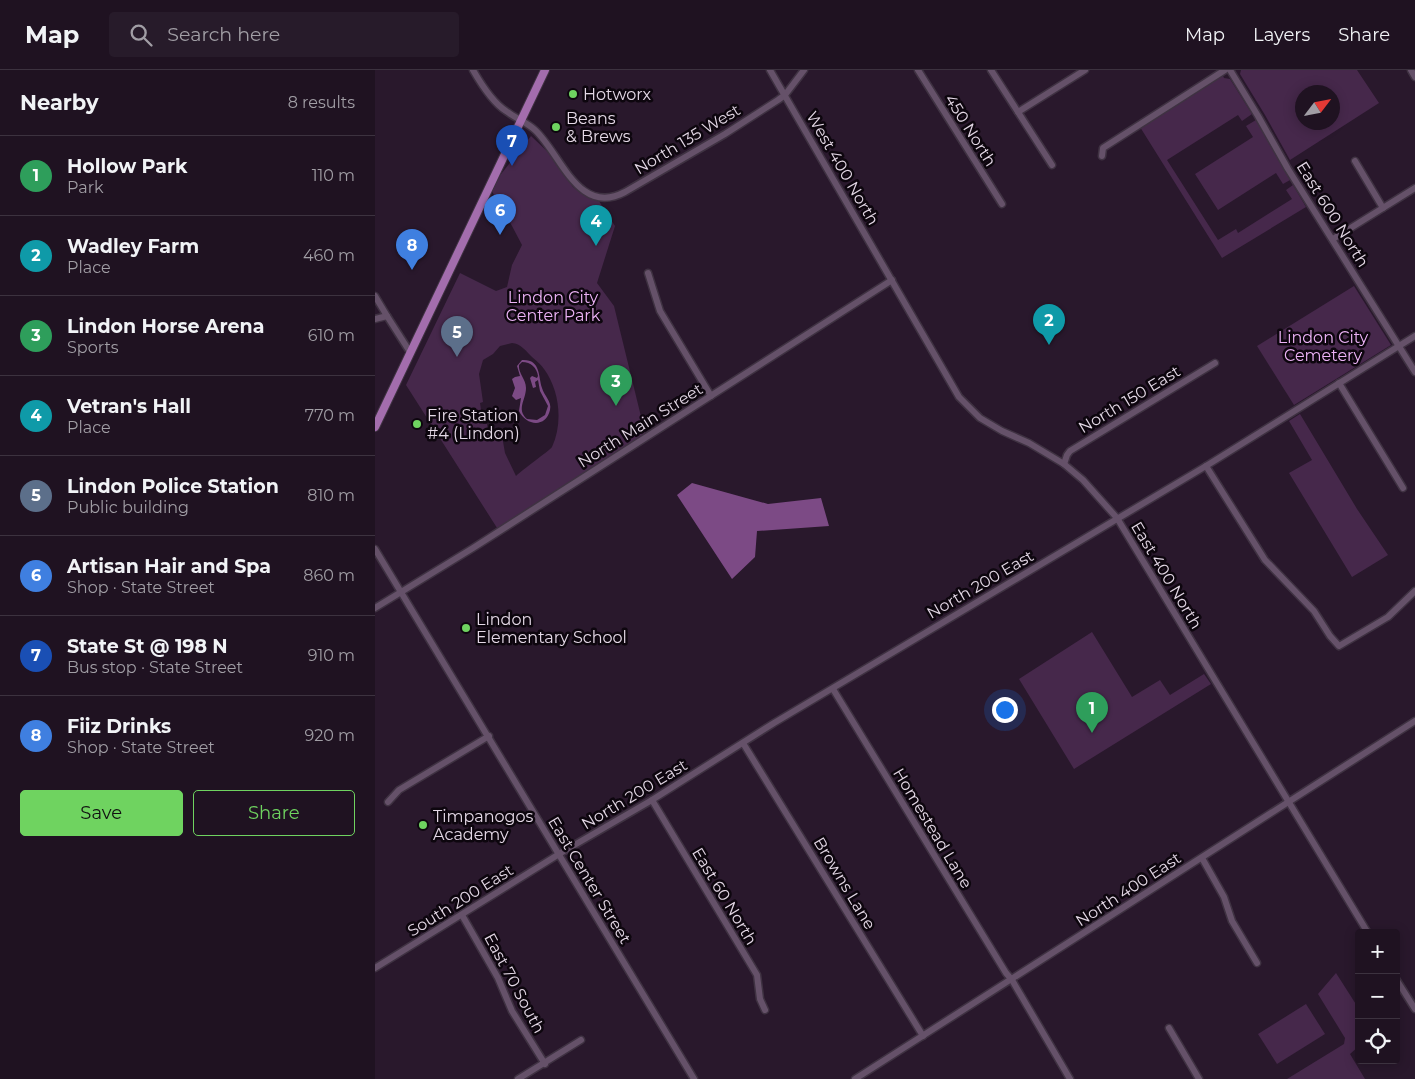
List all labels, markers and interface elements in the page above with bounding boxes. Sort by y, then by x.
search box [109,12,459,57]
text: Map [25,20,79,49]
icon: search [127,21,155,49]
text: Search here [167,23,280,46]
text: Map [1185,24,1225,46]
text: Layers [1253,24,1310,46]
text: Share [1338,24,1390,46]
place label: Hotworx [583,85,652,104]
north arrow [1295,85,1340,130]
marker: Hotworx [567,88,579,100]
text: Nearby [20,90,99,115]
street label: 450 North [941,91,1000,170]
text: 8 results [288,93,355,112]
street label: North 135 West [631,100,744,178]
street label: West 400 North [802,108,883,228]
place label: Beans & Brews [566,109,631,146]
marker: Beans & Brews [550,121,562,133]
pin: 7 [496,125,528,166]
text: Hollow Park [67,155,188,178]
street label: East 600 North [1293,158,1373,270]
text: 1 [33,166,39,185]
text: 110 m [312,166,355,185]
text: Park [67,178,104,197]
pin: 6 [484,194,516,235]
pin: 4 [580,205,612,246]
pin: 8 [396,229,428,270]
text: Wadley Farm [67,235,199,258]
text: 2 [31,246,41,265]
text: 460 m [303,246,355,265]
text: Place [67,258,111,277]
park label: Lindon City Center Park [506,288,601,325]
pin: 2 [1033,304,1065,345]
text: Lindon Horse Arena [67,315,264,338]
pin: 5 [441,316,473,357]
text: 3 [31,326,41,345]
text: 610 m [308,326,355,345]
park label: Lindon City Cemetery [1278,328,1369,365]
text: Sports [67,338,119,357]
street label: North 150 East [1075,361,1184,437]
pin: 3 [600,365,632,406]
street label: North Main Street [574,379,707,472]
text: Vetran's Hall [67,395,191,418]
text: 4 [30,406,42,425]
text: 770 m [305,406,355,425]
place label: Fire Station #4 (Lindon) [427,406,520,443]
text: Place [67,418,111,437]
marker: Fire Station #4 (Lindon) [411,418,423,430]
text: Lindon Police Station [67,475,279,498]
text: 5 [31,486,41,505]
text: 810 m [307,486,355,505]
text: Public building [67,498,189,517]
street label: East 400 North [1127,518,1206,632]
street label: North 200 East [924,546,1037,623]
text: Artisan Hair and Spa [67,555,271,578]
text: 6 [31,566,41,585]
text: 860 m [303,566,355,585]
text: Shop · State Street [67,578,215,597]
place label: Lindon Elementary School [476,610,627,647]
marker: Lindon Elementary School [460,622,472,634]
text: State St @ 198 N [67,635,228,658]
text: 7 [31,646,41,665]
text: 910 m [308,646,355,665]
text: Bus stop · State Street [67,658,243,677]
pin: 1 [1076,692,1108,733]
your location [992,697,1018,723]
text: Fiiz Drinks [67,715,171,738]
text: 8 [31,726,41,745]
text: 920 m [304,726,355,745]
text: Shop · State Street [67,738,215,757]
street label: North 200 East [578,755,691,833]
street label: Homestead Lane [889,765,976,892]
button: Save [20,790,183,836]
button: Share [193,790,355,836]
place label: Timpanogos Academy [433,807,534,844]
street label: East Center Street [544,813,635,948]
marker: Timpanogos Academy [417,819,429,831]
street label: Browns Lane [810,834,880,933]
street label: East 60 North [688,844,761,948]
street label: North 400 East [1072,848,1185,930]
street label: South 200 East [404,860,517,941]
map controls [1355,929,1400,1064]
button: + [1355,929,1400,974]
street label: East 70 South [480,930,549,1036]
button: − [1355,974,1400,1019]
button: locate [1355,1019,1400,1064]

